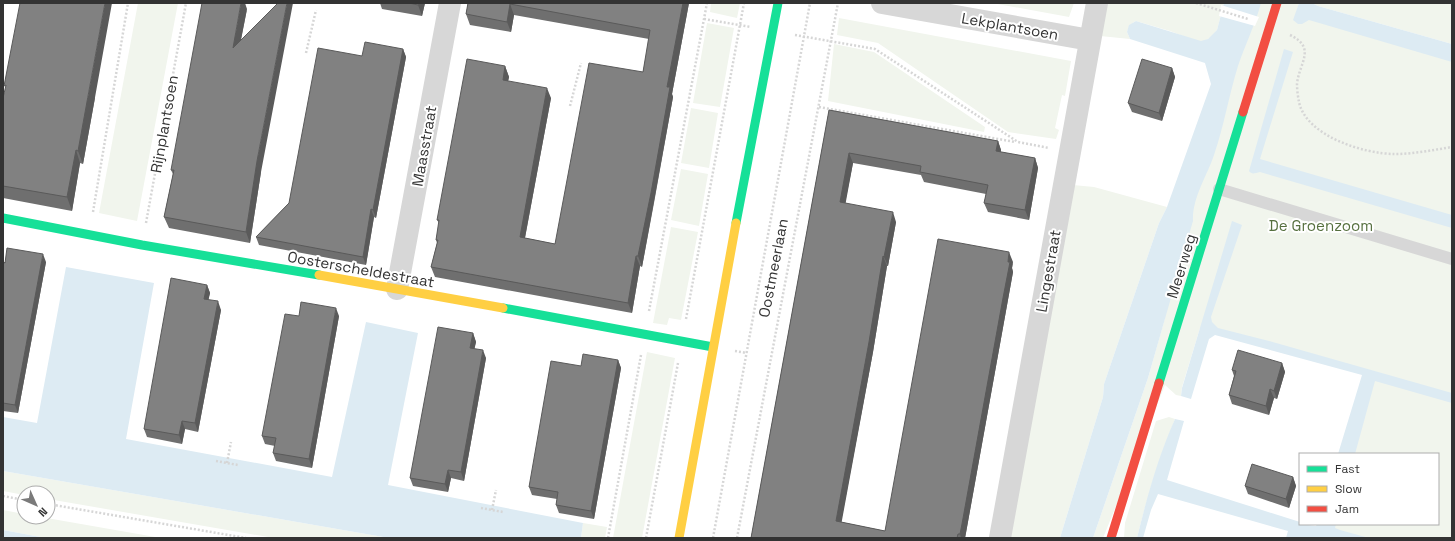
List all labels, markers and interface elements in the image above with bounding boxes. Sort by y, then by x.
street label: Lekplantsoen [960,8,1060,44]
street label: Rijnplantsoen [146,74,182,174]
street label: Maasstraat [408,104,440,188]
park label: De Groenzoom [1269,216,1373,235]
street label: Oostmeerlaan [754,217,792,319]
street label: Lingestraat [1031,228,1065,314]
street label: Meerweg [1162,231,1200,301]
street label: Oosterscheldestraat [286,247,436,291]
legend [1299,453,1439,525]
text: Fast [1335,461,1360,477]
text: Slow [1335,481,1362,497]
north arrow [16,485,56,525]
text: Jam [1335,501,1359,517]
text: N [36,505,51,520]

